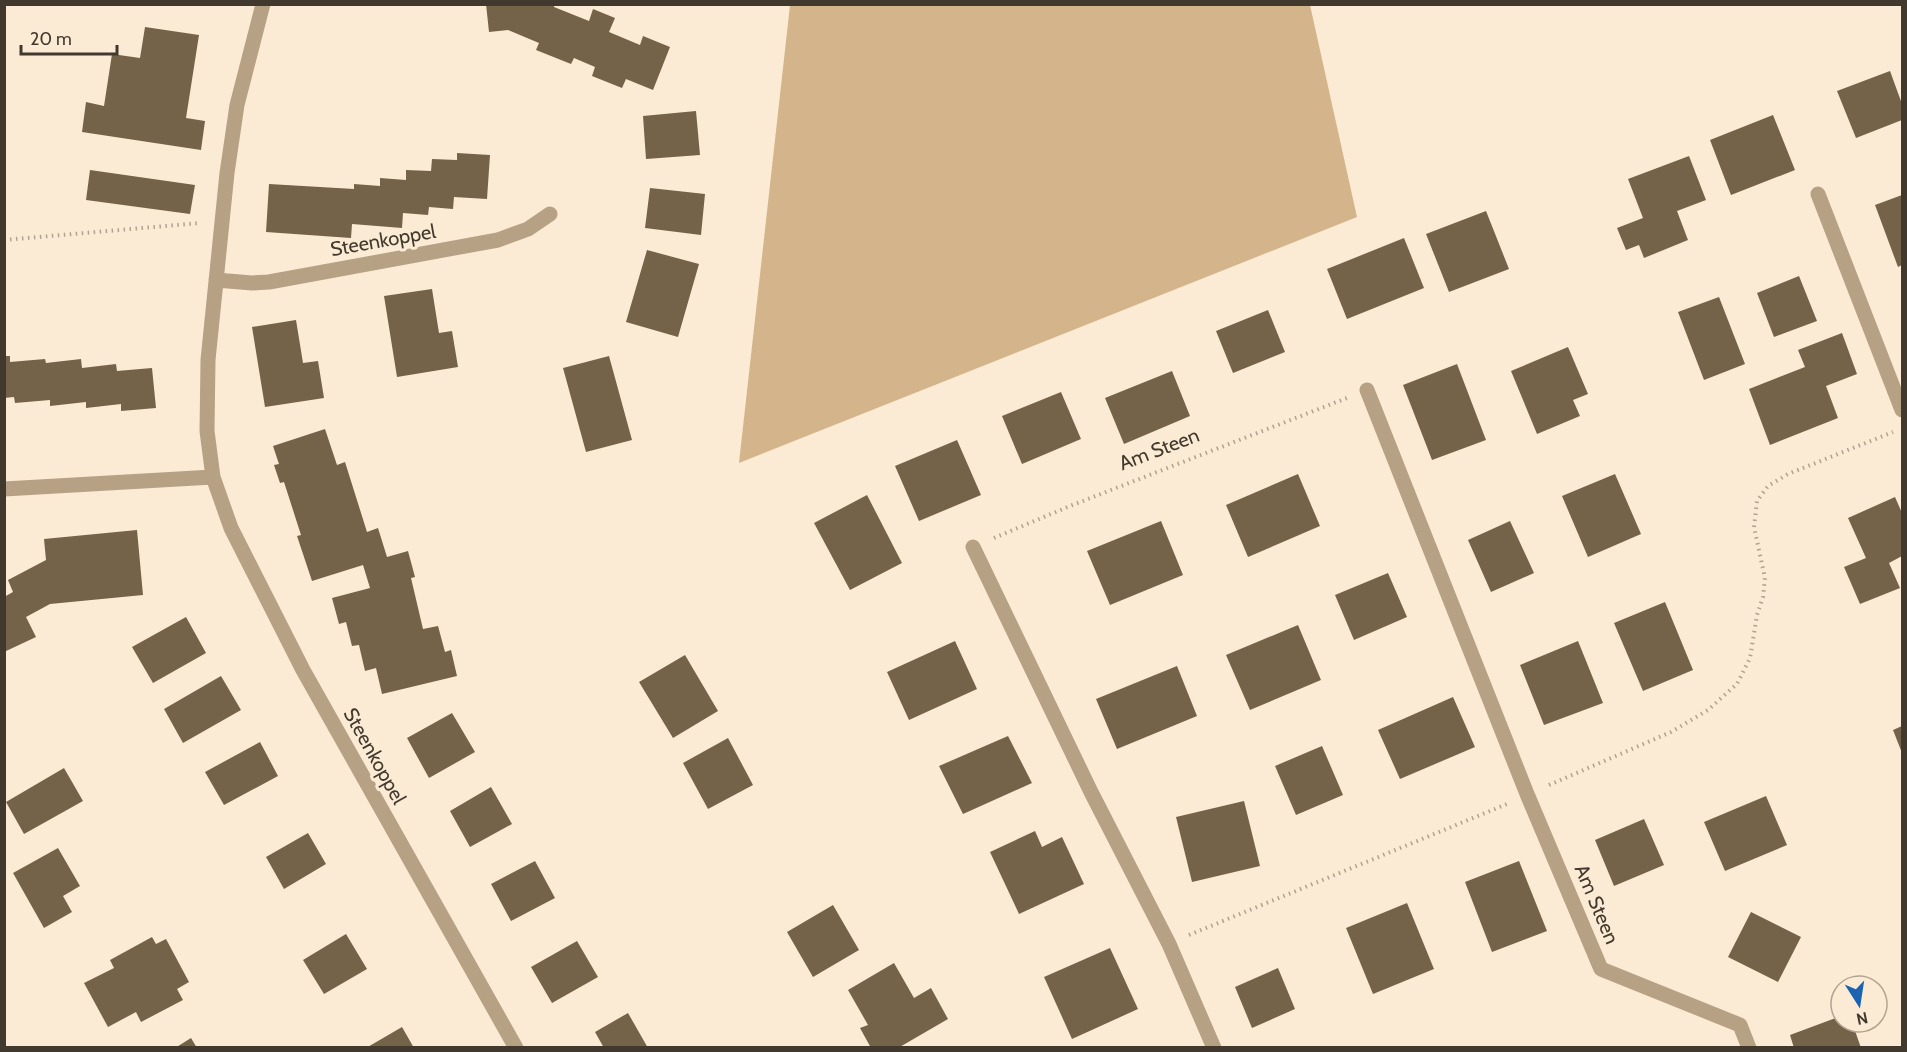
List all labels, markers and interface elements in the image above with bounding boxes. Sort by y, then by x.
scale bar [21,18,117,56]
text: 20 m [30,28,72,50]
street label: Steenkoppel [328,219,438,261]
street label: Am Steen [1115,423,1203,475]
street label: Steenkoppel [339,704,411,809]
street label: Am Steen [1570,861,1624,947]
north arrow [1829,974,1889,1034]
text: N [1855,1008,1870,1029]

